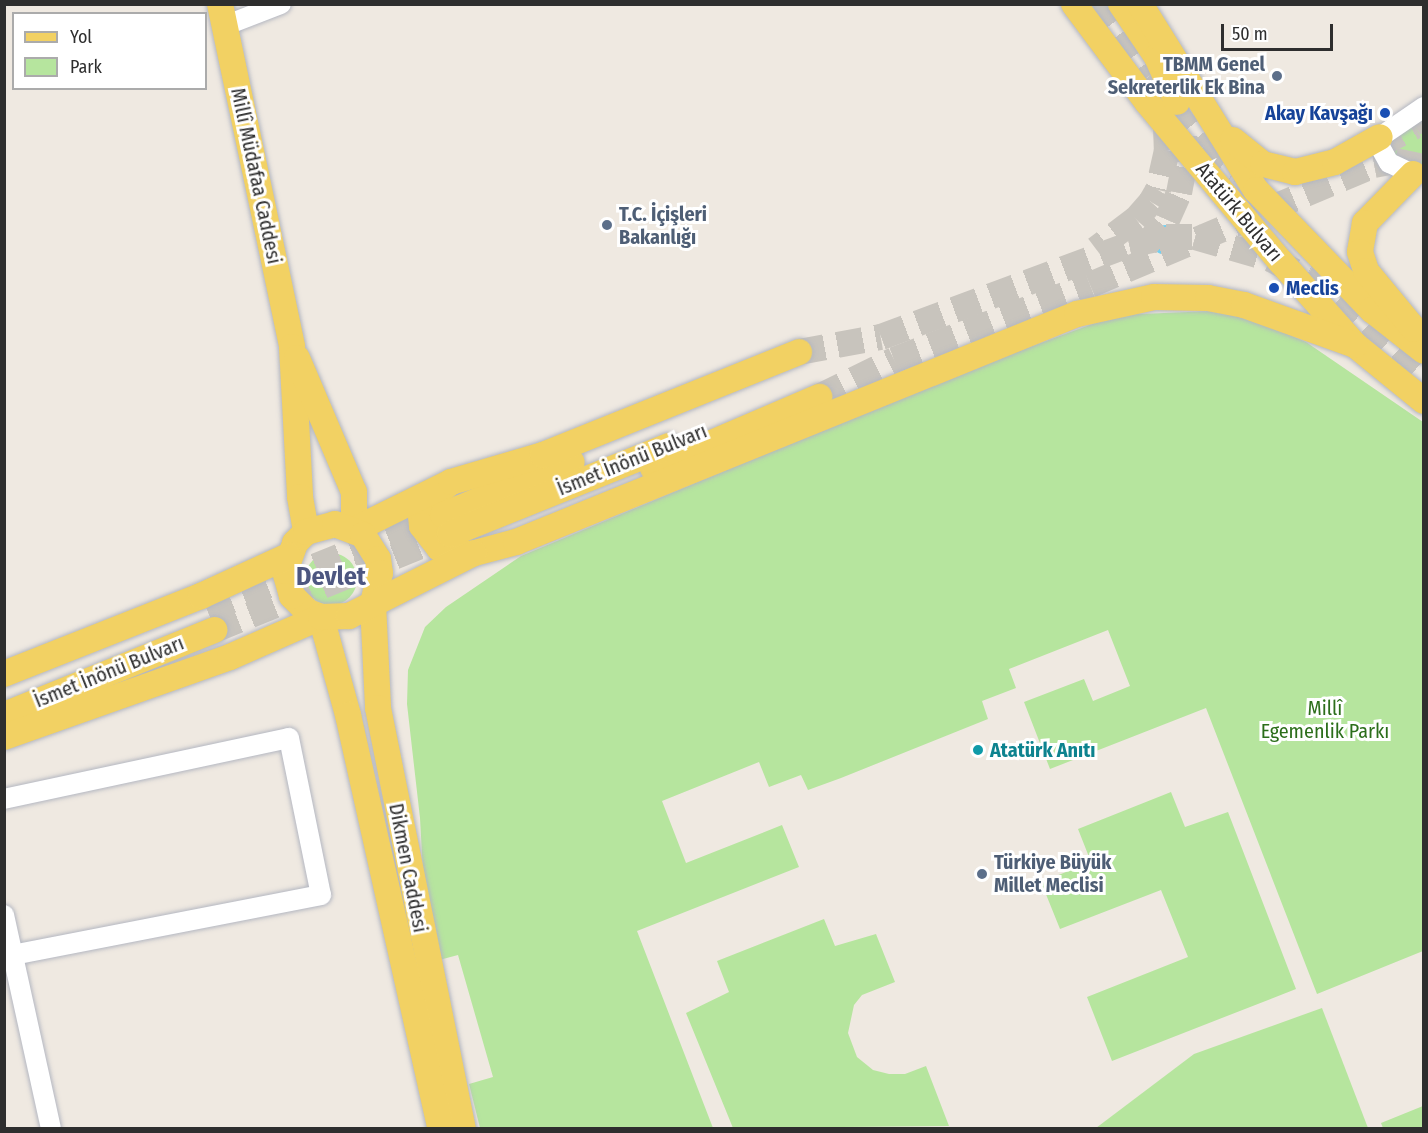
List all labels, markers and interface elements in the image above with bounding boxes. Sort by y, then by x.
legend [12,12,207,90]
scale bar [1224,12,1336,50]
text: 50 m [1232,23,1268,45]
text: Yol [70,26,92,48]
place label: TBMM Genel Sekreterlik Ek Bina [1108,52,1265,99]
text: Park [70,56,102,78]
marker: TBMM Genel Sekreterlik Ek Bina [1270,69,1284,83]
street label: Millî Müdafaa Caddesi [226,86,286,266]
place label: Akay Kavşağı [1265,101,1373,125]
marker: Akay Kavşağı [1378,106,1392,120]
street label: Atatürk Bulvarı [1191,158,1287,266]
place label: T.C. İçişleri Bakanlığı [619,202,707,249]
marker: T.C. İçişleri Bakanlığı [600,218,614,232]
place label: Meclis [1286,276,1339,300]
marker: Meclis [1267,281,1281,295]
street label: İsmet İnönü Bulvarı [554,419,710,501]
district label: Devlet [296,561,366,593]
street label: İsmet İnönü Bulvarı [31,631,187,713]
park label: Millî Egemenlik Parkı [1261,696,1389,743]
place label: Atatürk Anıtı [990,738,1095,762]
marker: Atatürk Anıtı [971,743,985,757]
street label: Dikmen Caddesi [384,801,432,935]
place label: Türkiye Büyük Millet Meclisi [994,850,1111,897]
marker: Türkiye Büyük Millet Meclisi [975,867,989,881]

